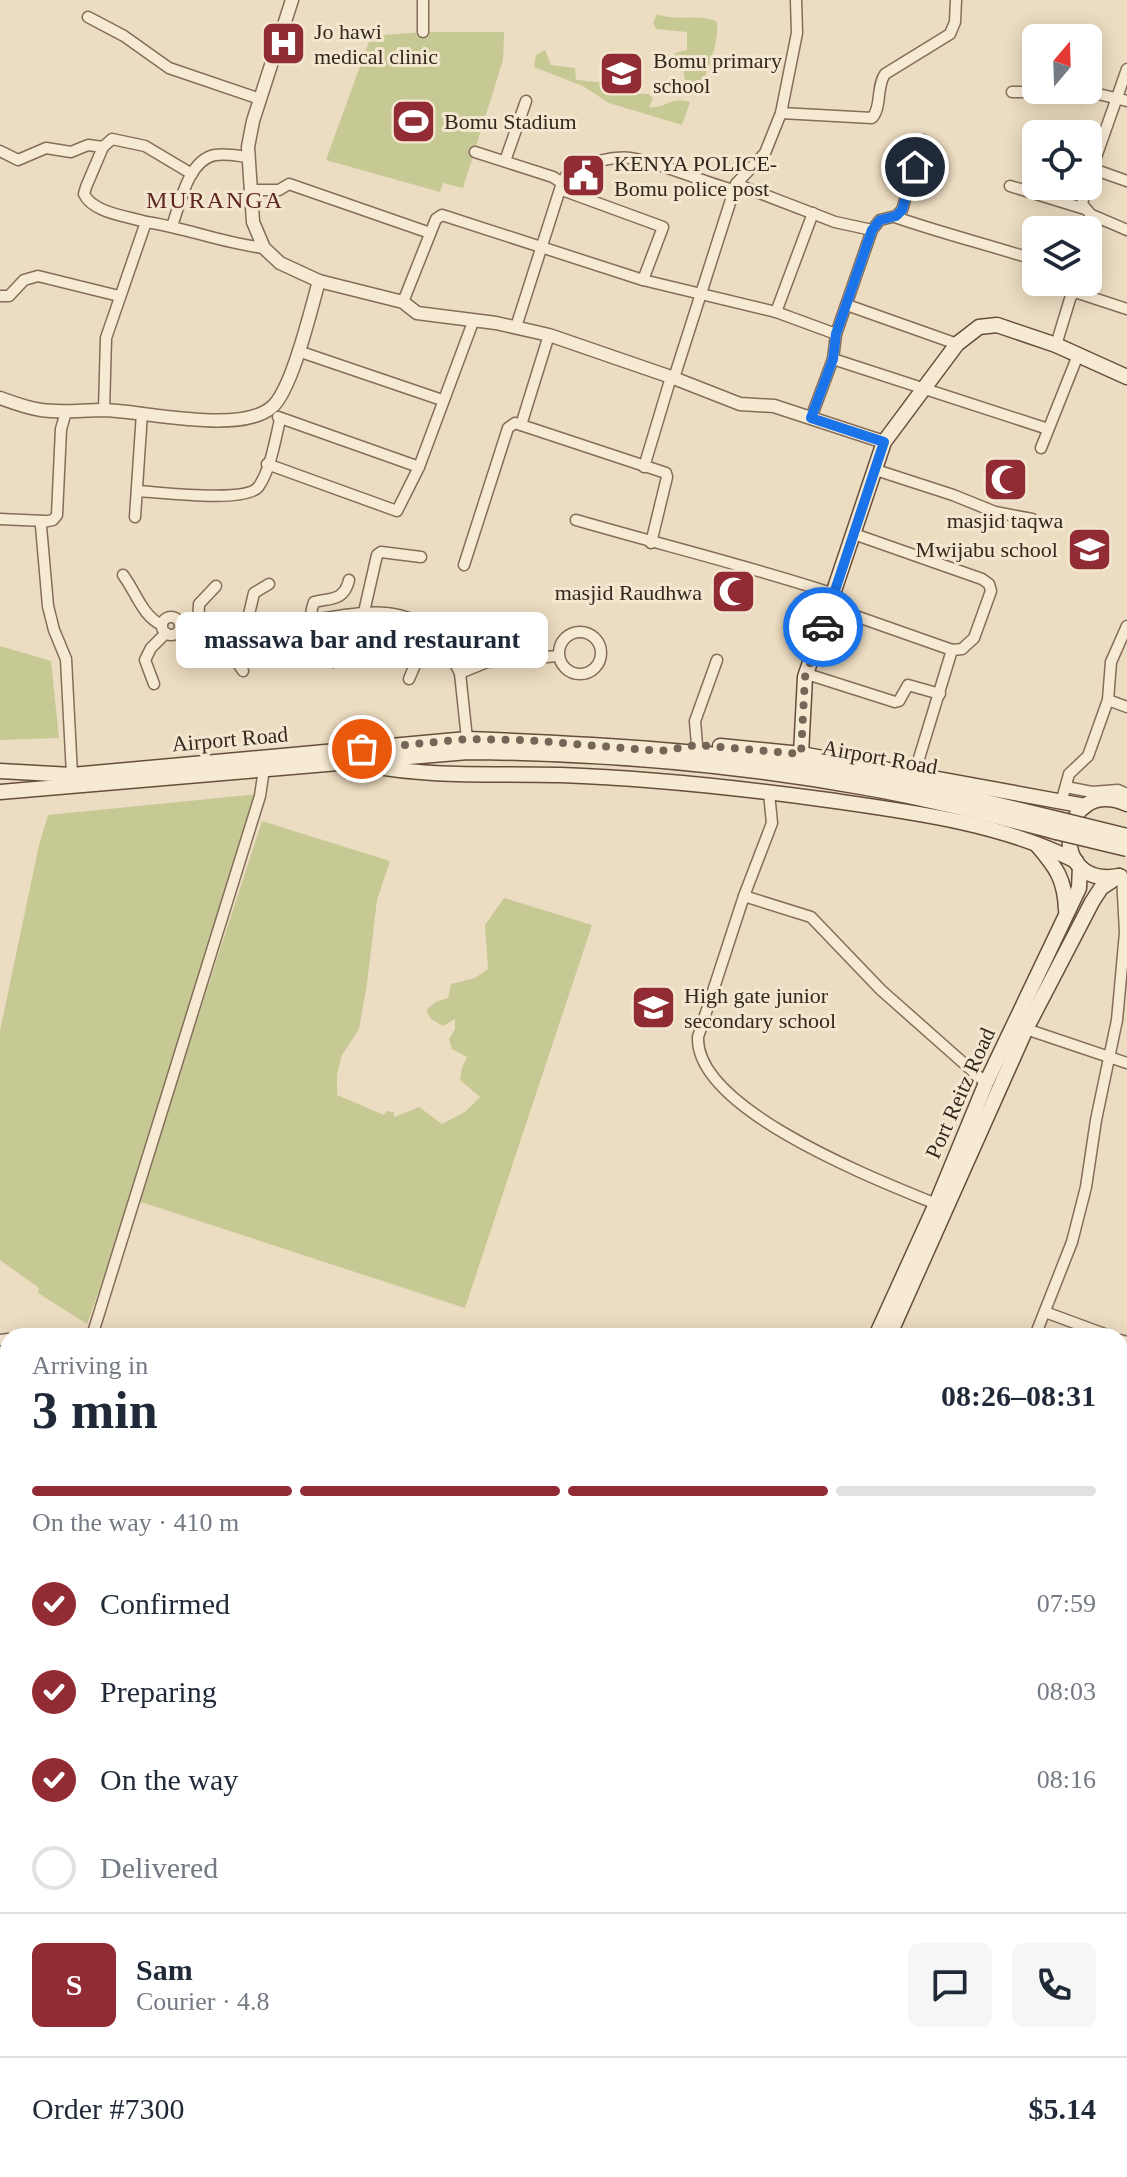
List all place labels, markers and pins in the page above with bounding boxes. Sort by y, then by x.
place label: Jo hawi medical clinic [314,19,438,69]
hospital icon: Jo hawi medical clinic [259,20,307,68]
place label: Bomu primary school [653,48,782,98]
school or university icon: Bomu primary school [598,49,646,97]
sports icon: Bomu Stadium [389,97,437,145]
place label: Bomu Stadium [444,109,577,134]
pin [881,133,949,201]
place label: KENYA POLICE- Bomu police post [614,151,777,201]
public building icon: KENYA POLICE- Bomu police post [559,152,607,200]
mosque icon: masjid taqwa [981,455,1029,503]
place label: masjid taqwa [947,508,1064,533]
school or university icon: Mwijabu school [1065,525,1113,573]
place label: Mwijabu school [916,537,1058,562]
mosque icon: masjid Raudhwa [709,568,757,616]
place label: masjid Raudhwa [555,580,702,605]
callout: massawa bar and restaurant [176,613,548,669]
pin [328,715,396,783]
place label: High gate junior secondary school [684,983,836,1033]
school or university icon: High gate junior secondary school [629,984,677,1032]

